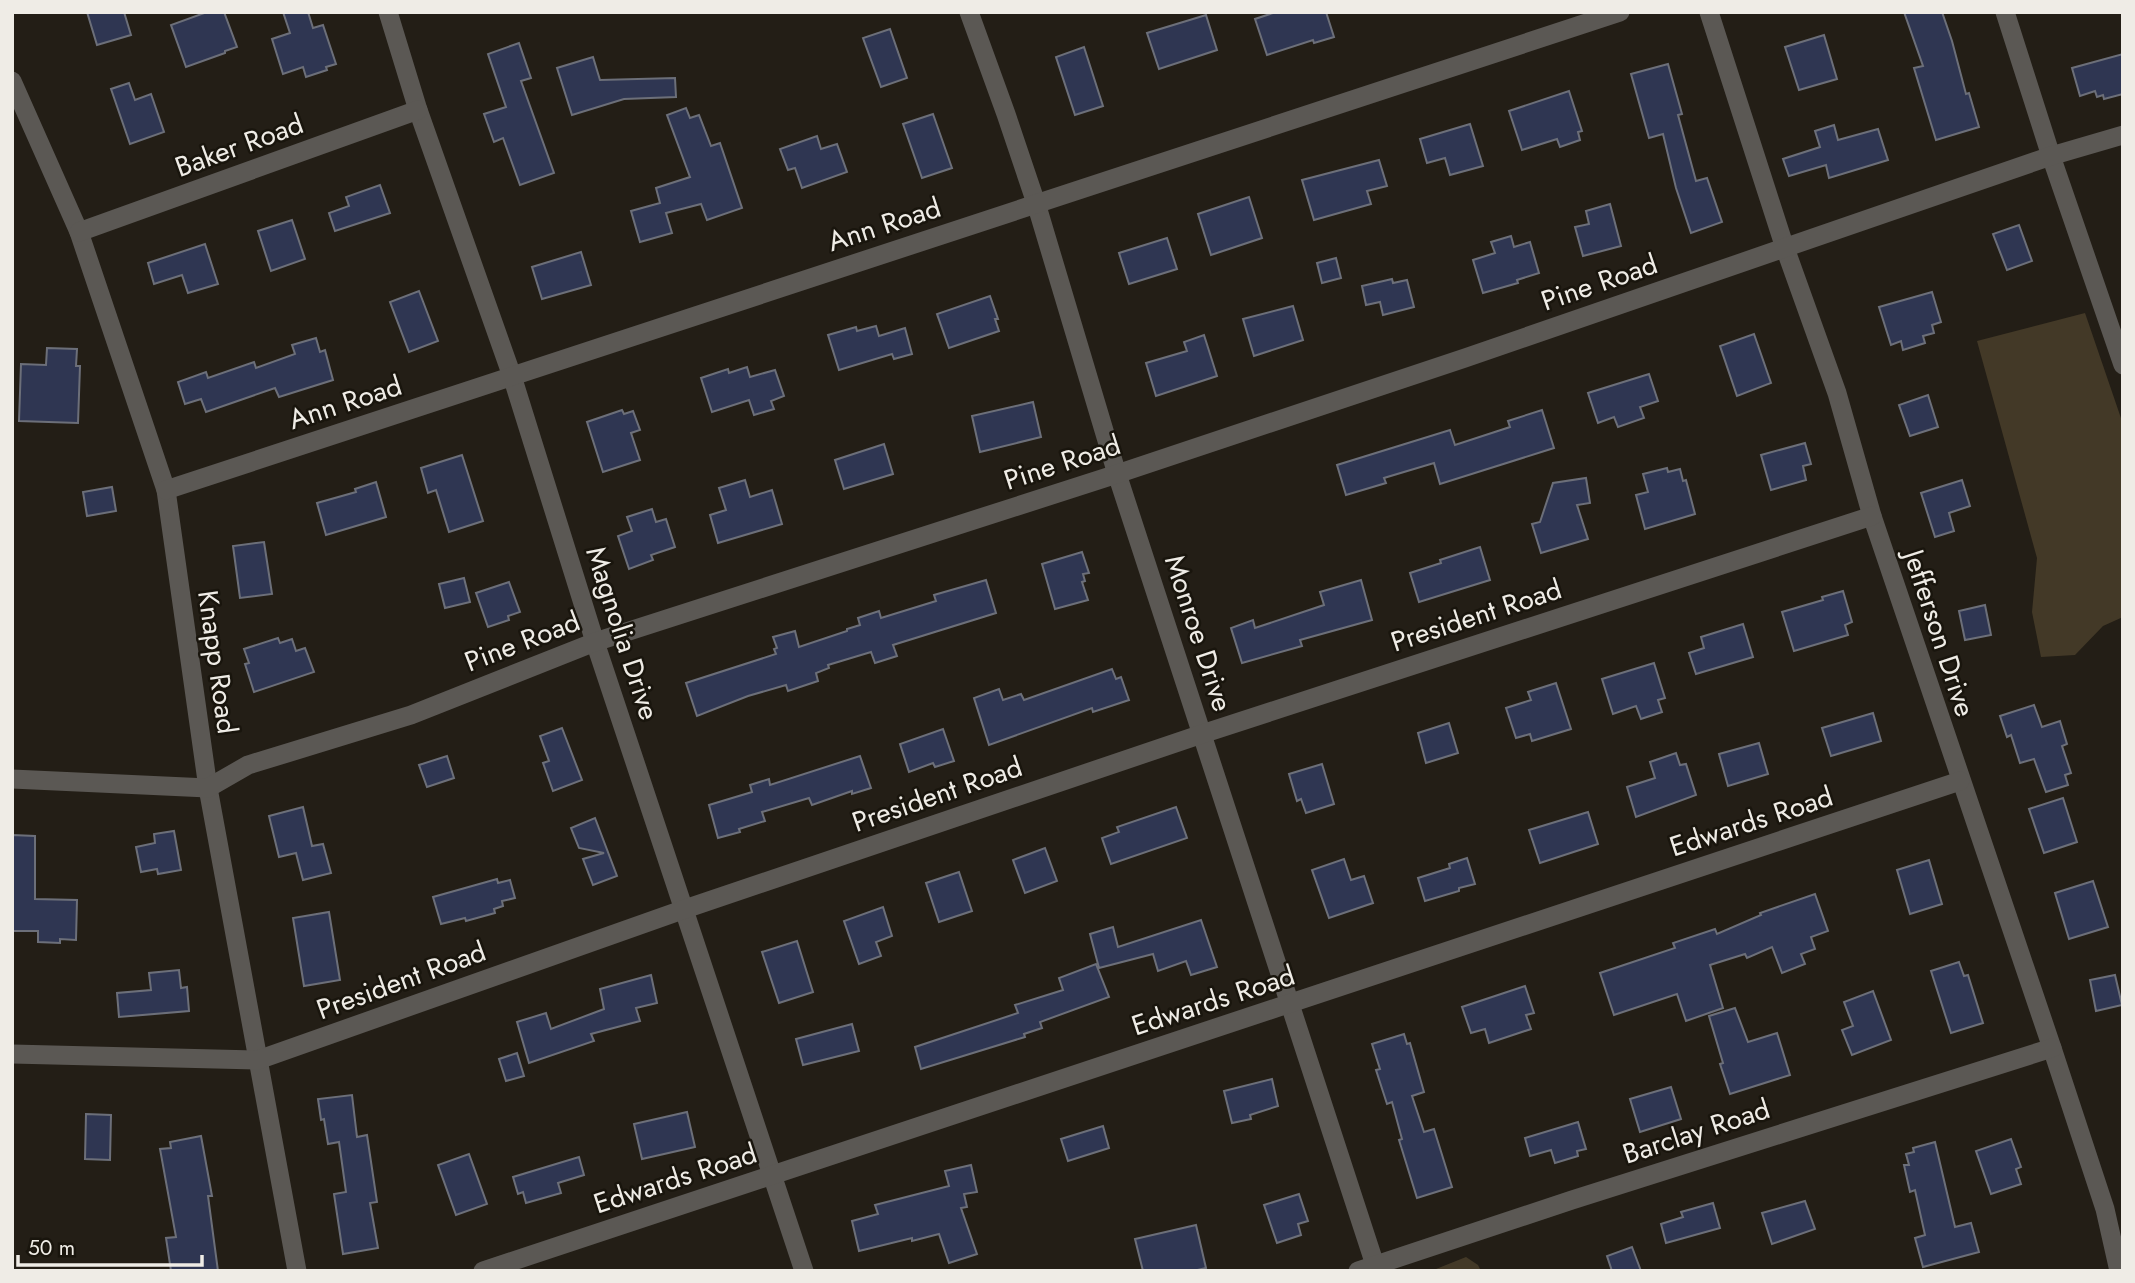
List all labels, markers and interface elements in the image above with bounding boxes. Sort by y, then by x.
street label: Baker Road [169,103,309,188]
street label: Ann Road [822,187,946,262]
street label: Pine Road [1535,243,1663,321]
street label: Ann Road [283,365,407,440]
street label: Pine Road [998,424,1126,501]
street label: Magnolia Drive [575,541,670,725]
street label: Jefferson Drive [1892,541,1986,722]
street label: Monroe Drive [1154,550,1243,717]
street label: President Road [1385,569,1567,662]
street label: Knapp Road [187,588,248,737]
street label: Pine Road [459,601,586,682]
street label: President Road [847,746,1028,843]
street label: Edwards Road [1664,776,1838,867]
street label: President Road [311,931,492,1030]
street label: Edwards Road [1126,955,1300,1046]
street label: Barclay Road [1617,1088,1775,1175]
street label: Edwards Road [588,1133,762,1224]
scale bar [18,1224,201,1268]
text: 50 m [28,1233,75,1263]

